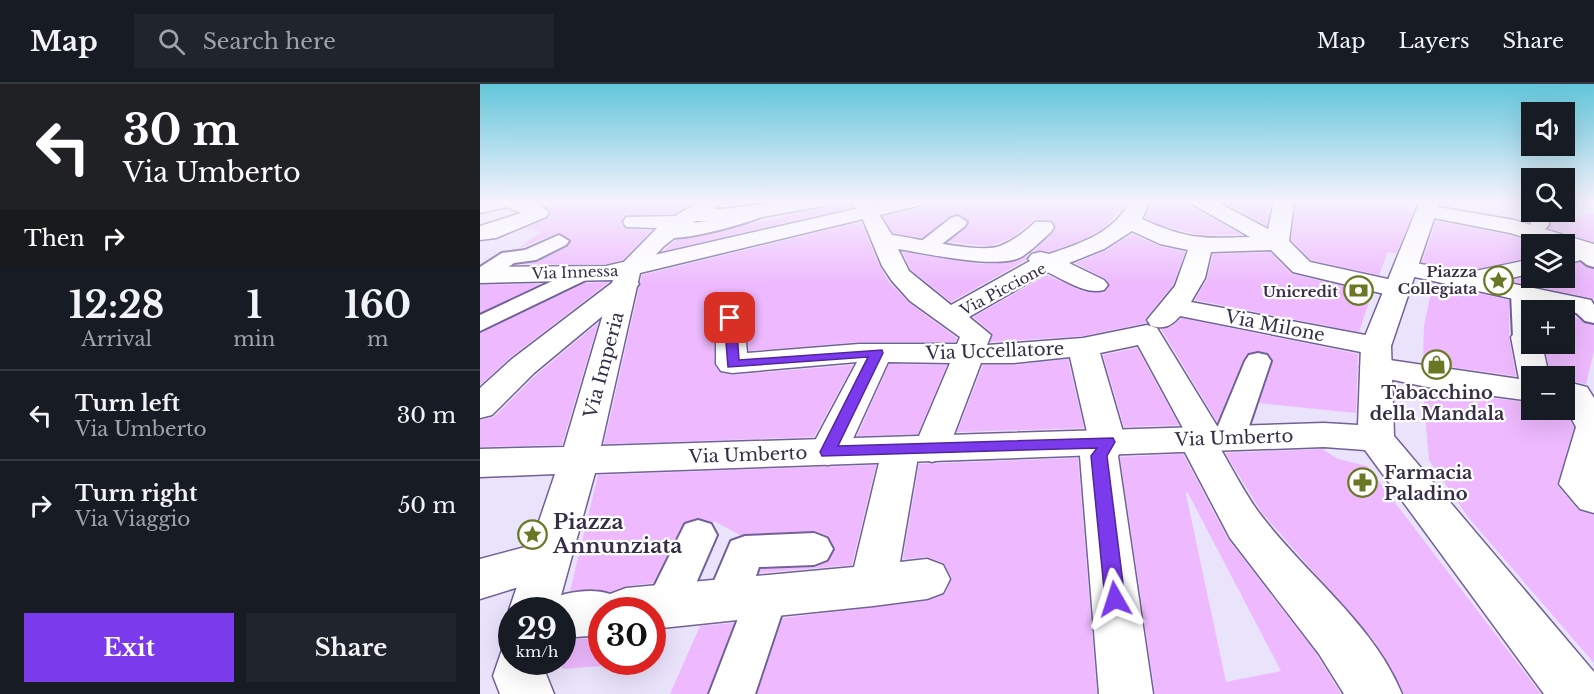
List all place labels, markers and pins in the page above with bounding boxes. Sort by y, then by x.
place label: Piazza Collegiata [1398,262,1477,298]
place icon: Piazza Collegiata [1482,264,1514,296]
bank icon: Unicredit [1343,275,1375,307]
place label: Unicredit [1263,282,1338,301]
pin [704,292,755,343]
shop icon: Tabacchino della Mandala [1421,348,1453,380]
place label: Tabacchino della Mandala [1370,382,1505,425]
place label: Farmacia Paladino [1384,462,1473,505]
pharmacy icon: Farmacia Paladino [1347,467,1379,499]
place label: Piazza Annunziata [552,509,682,559]
place icon: Piazza Annunziata [516,518,548,550]

